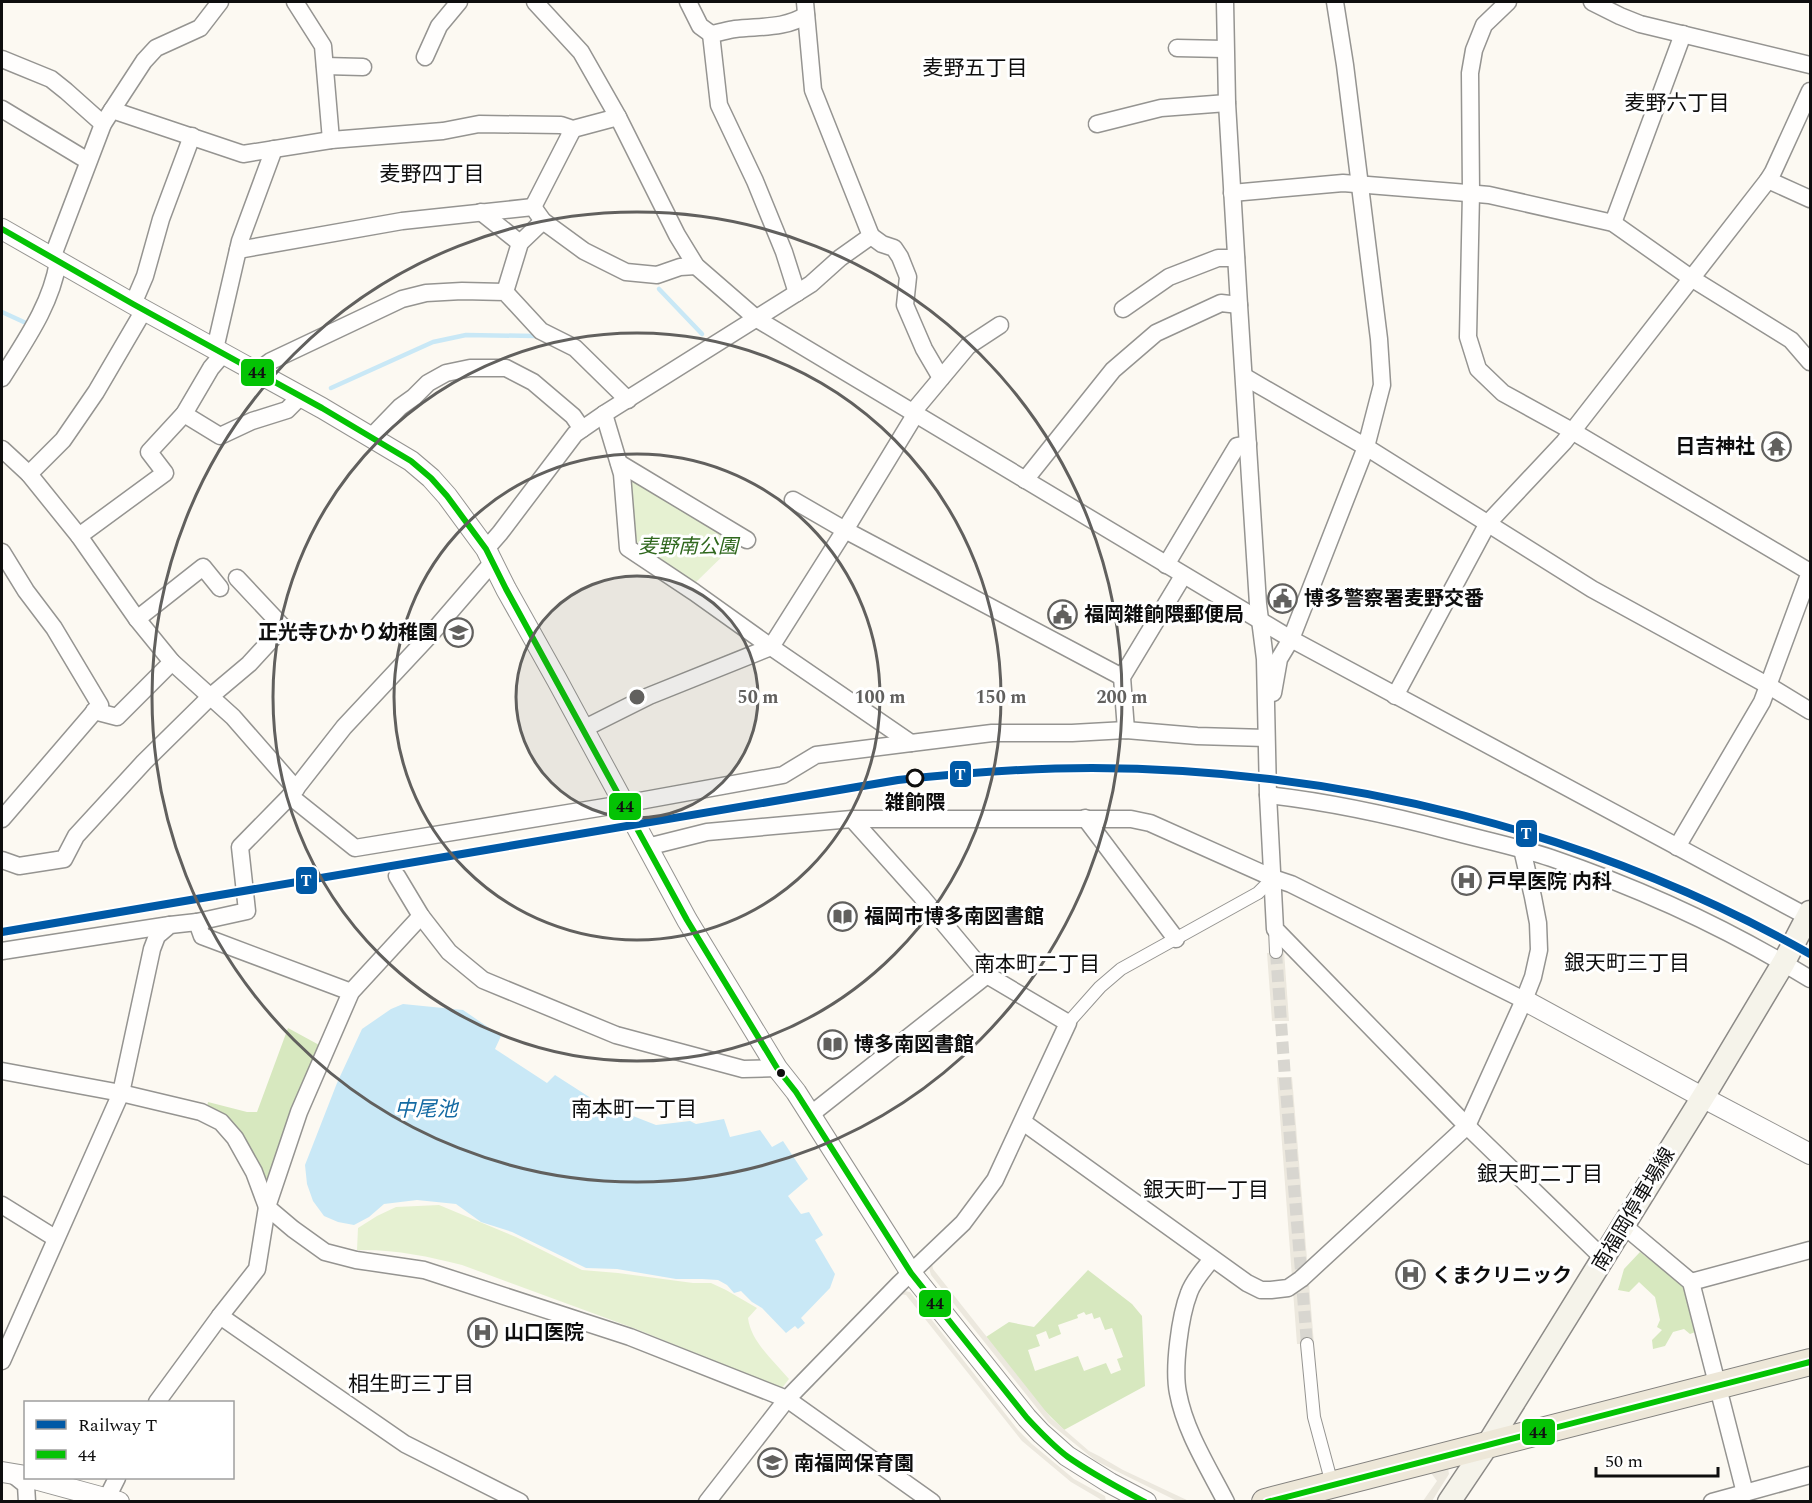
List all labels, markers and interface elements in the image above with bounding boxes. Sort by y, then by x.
district label: 麦野五丁目 [923,53,1028,85]
district label: 麦野六丁目 [1625,88,1730,120]
district label: 麦野四丁目 [380,159,485,191]
line badge: 44 [240,358,275,387]
text: 44 [248,361,266,385]
temple icon: 日吉神社 [1760,430,1792,462]
place label: 日吉神社 [1675,432,1755,462]
park label: 麦野南公園 [638,532,741,562]
public building icon: 博多警察署麦野交番 [1267,582,1299,614]
place label: 博多警察署麦野交番 [1304,584,1484,614]
public building icon: 福岡雑餉隈郵便局 [1047,598,1079,630]
place label: 福岡雑餉隈郵便局 [1084,600,1244,630]
school or university icon: 正光寺ひかり幼稚園 [443,616,475,648]
place label: 正光寺ひかり幼稚園 [258,618,438,648]
text: 50 m [738,684,778,711]
text: 100 m [854,684,906,711]
text: 150 m [975,684,1027,711]
text: 200 m [1096,684,1148,711]
centre of rings [627,687,647,707]
line badge: T [949,760,972,788]
text: T [954,763,966,787]
marker: 雑餉隈 [906,769,924,787]
place label: 雑餉隈 [885,788,945,818]
line badge: 44 [608,792,642,821]
text: 44 [616,795,634,819]
line badge: T [1515,819,1538,848]
text: T [1520,822,1532,846]
hospital icon: 戸早医院 内科 [1450,865,1482,897]
line badge: T [295,866,318,895]
place label: 戸早医院 内科 [1487,867,1612,897]
text: T [300,869,312,893]
library icon: 福岡市博多南図書館 [827,900,859,932]
place label: 福岡市博多南図書館 [864,902,1044,932]
district label: 銀天町三丁目 [1564,948,1690,980]
district label: 南本町二丁目 [974,949,1100,981]
library icon: 博多南図書館 [817,1028,849,1060]
place label: 博多南図書館 [854,1030,974,1060]
unlabelled marker [775,1067,787,1079]
water label: 中尾池 [395,1094,459,1126]
district label: 南本町一丁目 [571,1094,697,1126]
street label: 南福岡停車場線 [1585,1142,1683,1277]
district label: 銀天町二丁目 [1477,1159,1603,1191]
district label: 銀天町一丁目 [1143,1175,1269,1207]
hospital icon: くまクリニック [1395,1259,1427,1291]
place label: くまクリニック [1432,1261,1572,1291]
line badge: 44 [918,1289,952,1318]
text: 44 [926,1292,944,1316]
hospital icon: 山口医院 [467,1316,499,1348]
place label: 山口医院 [504,1318,584,1348]
district label: 相生町三丁目 [348,1369,474,1401]
legend [24,1401,234,1479]
text: Railway T [78,1412,157,1439]
line badge: 44 [1521,1418,1556,1446]
text: 44 [1529,1421,1547,1445]
scale bar [1596,1440,1718,1478]
text: 44 [78,1442,96,1469]
school or university icon: 南福岡保育園 [757,1447,789,1479]
text: 50 m [1605,1448,1643,1475]
place label: 南福岡保育園 [794,1449,914,1479]

